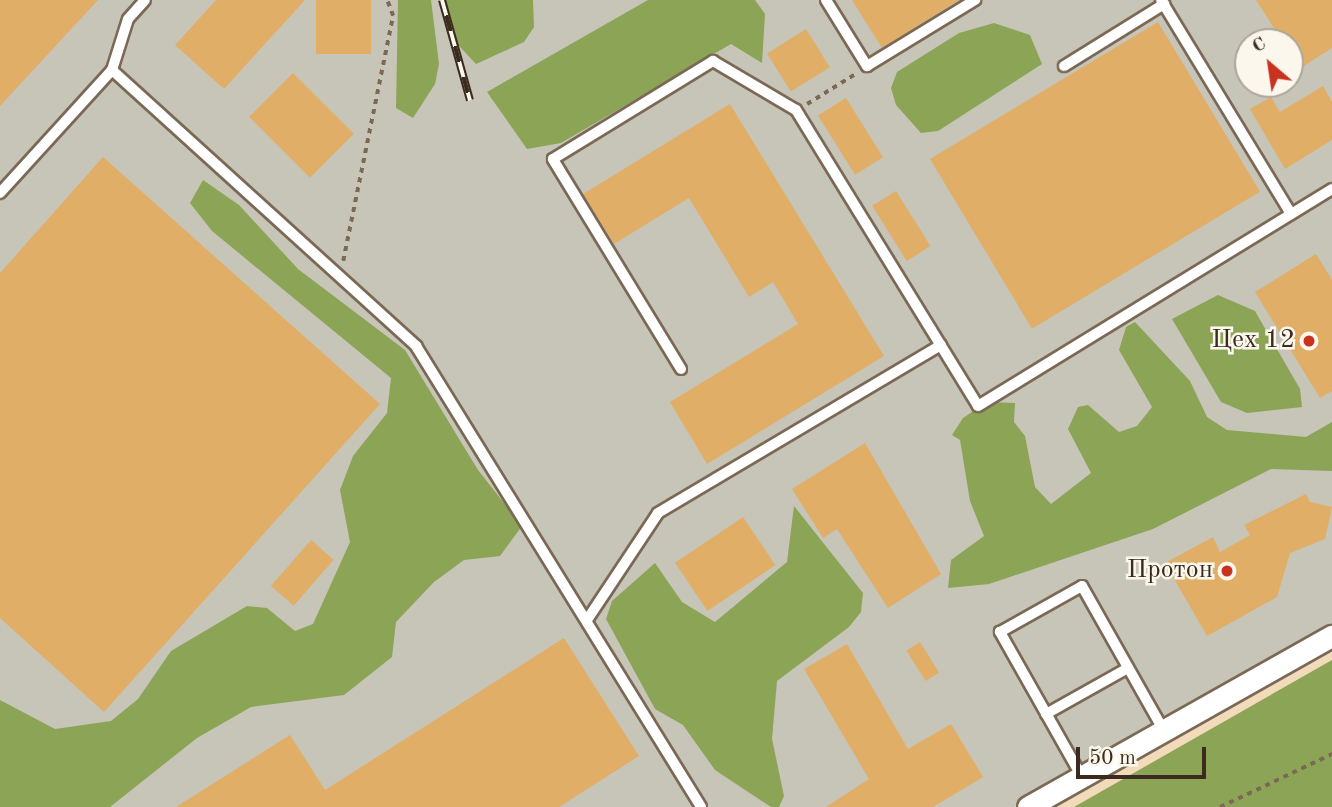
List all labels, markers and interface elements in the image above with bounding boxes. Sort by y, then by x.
north arrow [1234,28,1304,98]
text: С [1249,35,1270,57]
place label: Цех 12 [1211,325,1295,357]
marker: Цех 12 [1301,333,1317,349]
place label: Протон [1127,555,1213,587]
marker: Протон [1219,563,1235,579]
scale bar [1080,734,1210,778]
text: 50 m [1089,748,1136,769]

